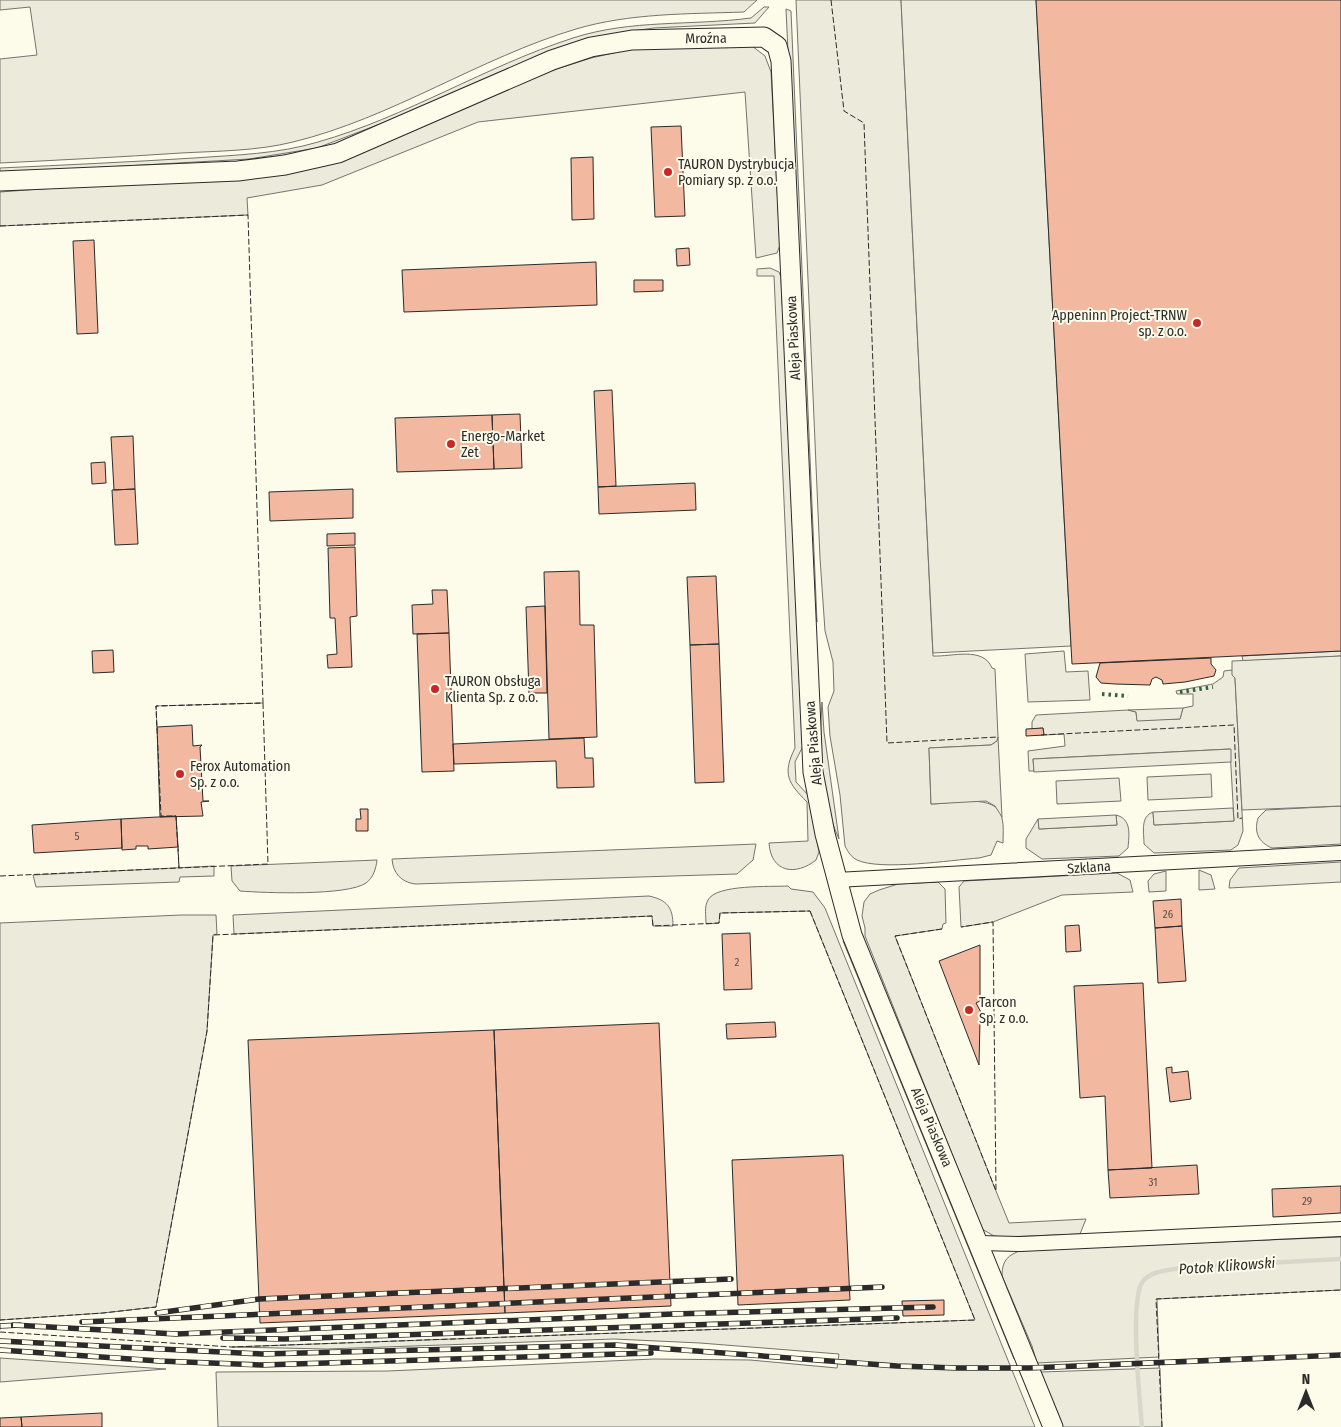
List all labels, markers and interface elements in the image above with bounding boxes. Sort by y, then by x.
street label: Mroźna [685,30,727,47]
place label: TAURON Dystrybucja Pomiary sp. z o.o. [678,156,795,189]
marker: TAURON Dystrybucja Pomiary sp. z o.o. [662,166,674,178]
street label: Aleja Piaskowa [783,295,804,381]
place label: Appeninn Project-TRNW sp. z o.o. [1052,307,1188,340]
marker: Appeninn Project-TRNW sp. z o.o. [1191,317,1203,329]
place label: Energo-Market Zet [461,428,545,461]
marker: Energo-Market Zet [445,438,457,450]
place label: TAURON Obsługa Klienta Sp. z o.o. [445,673,541,706]
marker: TAURON Obsługa Klienta Sp. z o.o. [429,683,441,695]
street label: Aleja Piaskowa [801,700,826,786]
place label: Ferox Automation Sp. z o.o. [190,758,291,791]
marker: Ferox Automation Sp. z o.o. [174,768,186,780]
house number: 5 [74,830,80,843]
street label: Szklana [1067,857,1111,877]
house number: 26 [1163,908,1174,921]
house number: 2 [735,956,740,969]
place label: Tarcon Sp. z o.o. [979,994,1029,1027]
marker: Tarcon Sp. z o.o. [963,1004,975,1016]
street label: Aleja Piaskowa [907,1085,956,1170]
house number: 31 [1149,1176,1158,1189]
house number: 29 [1302,1195,1312,1208]
water label: Potok Klikowski [1178,1254,1276,1278]
north arrow [1281,1367,1331,1417]
text: N [1302,1371,1310,1388]

